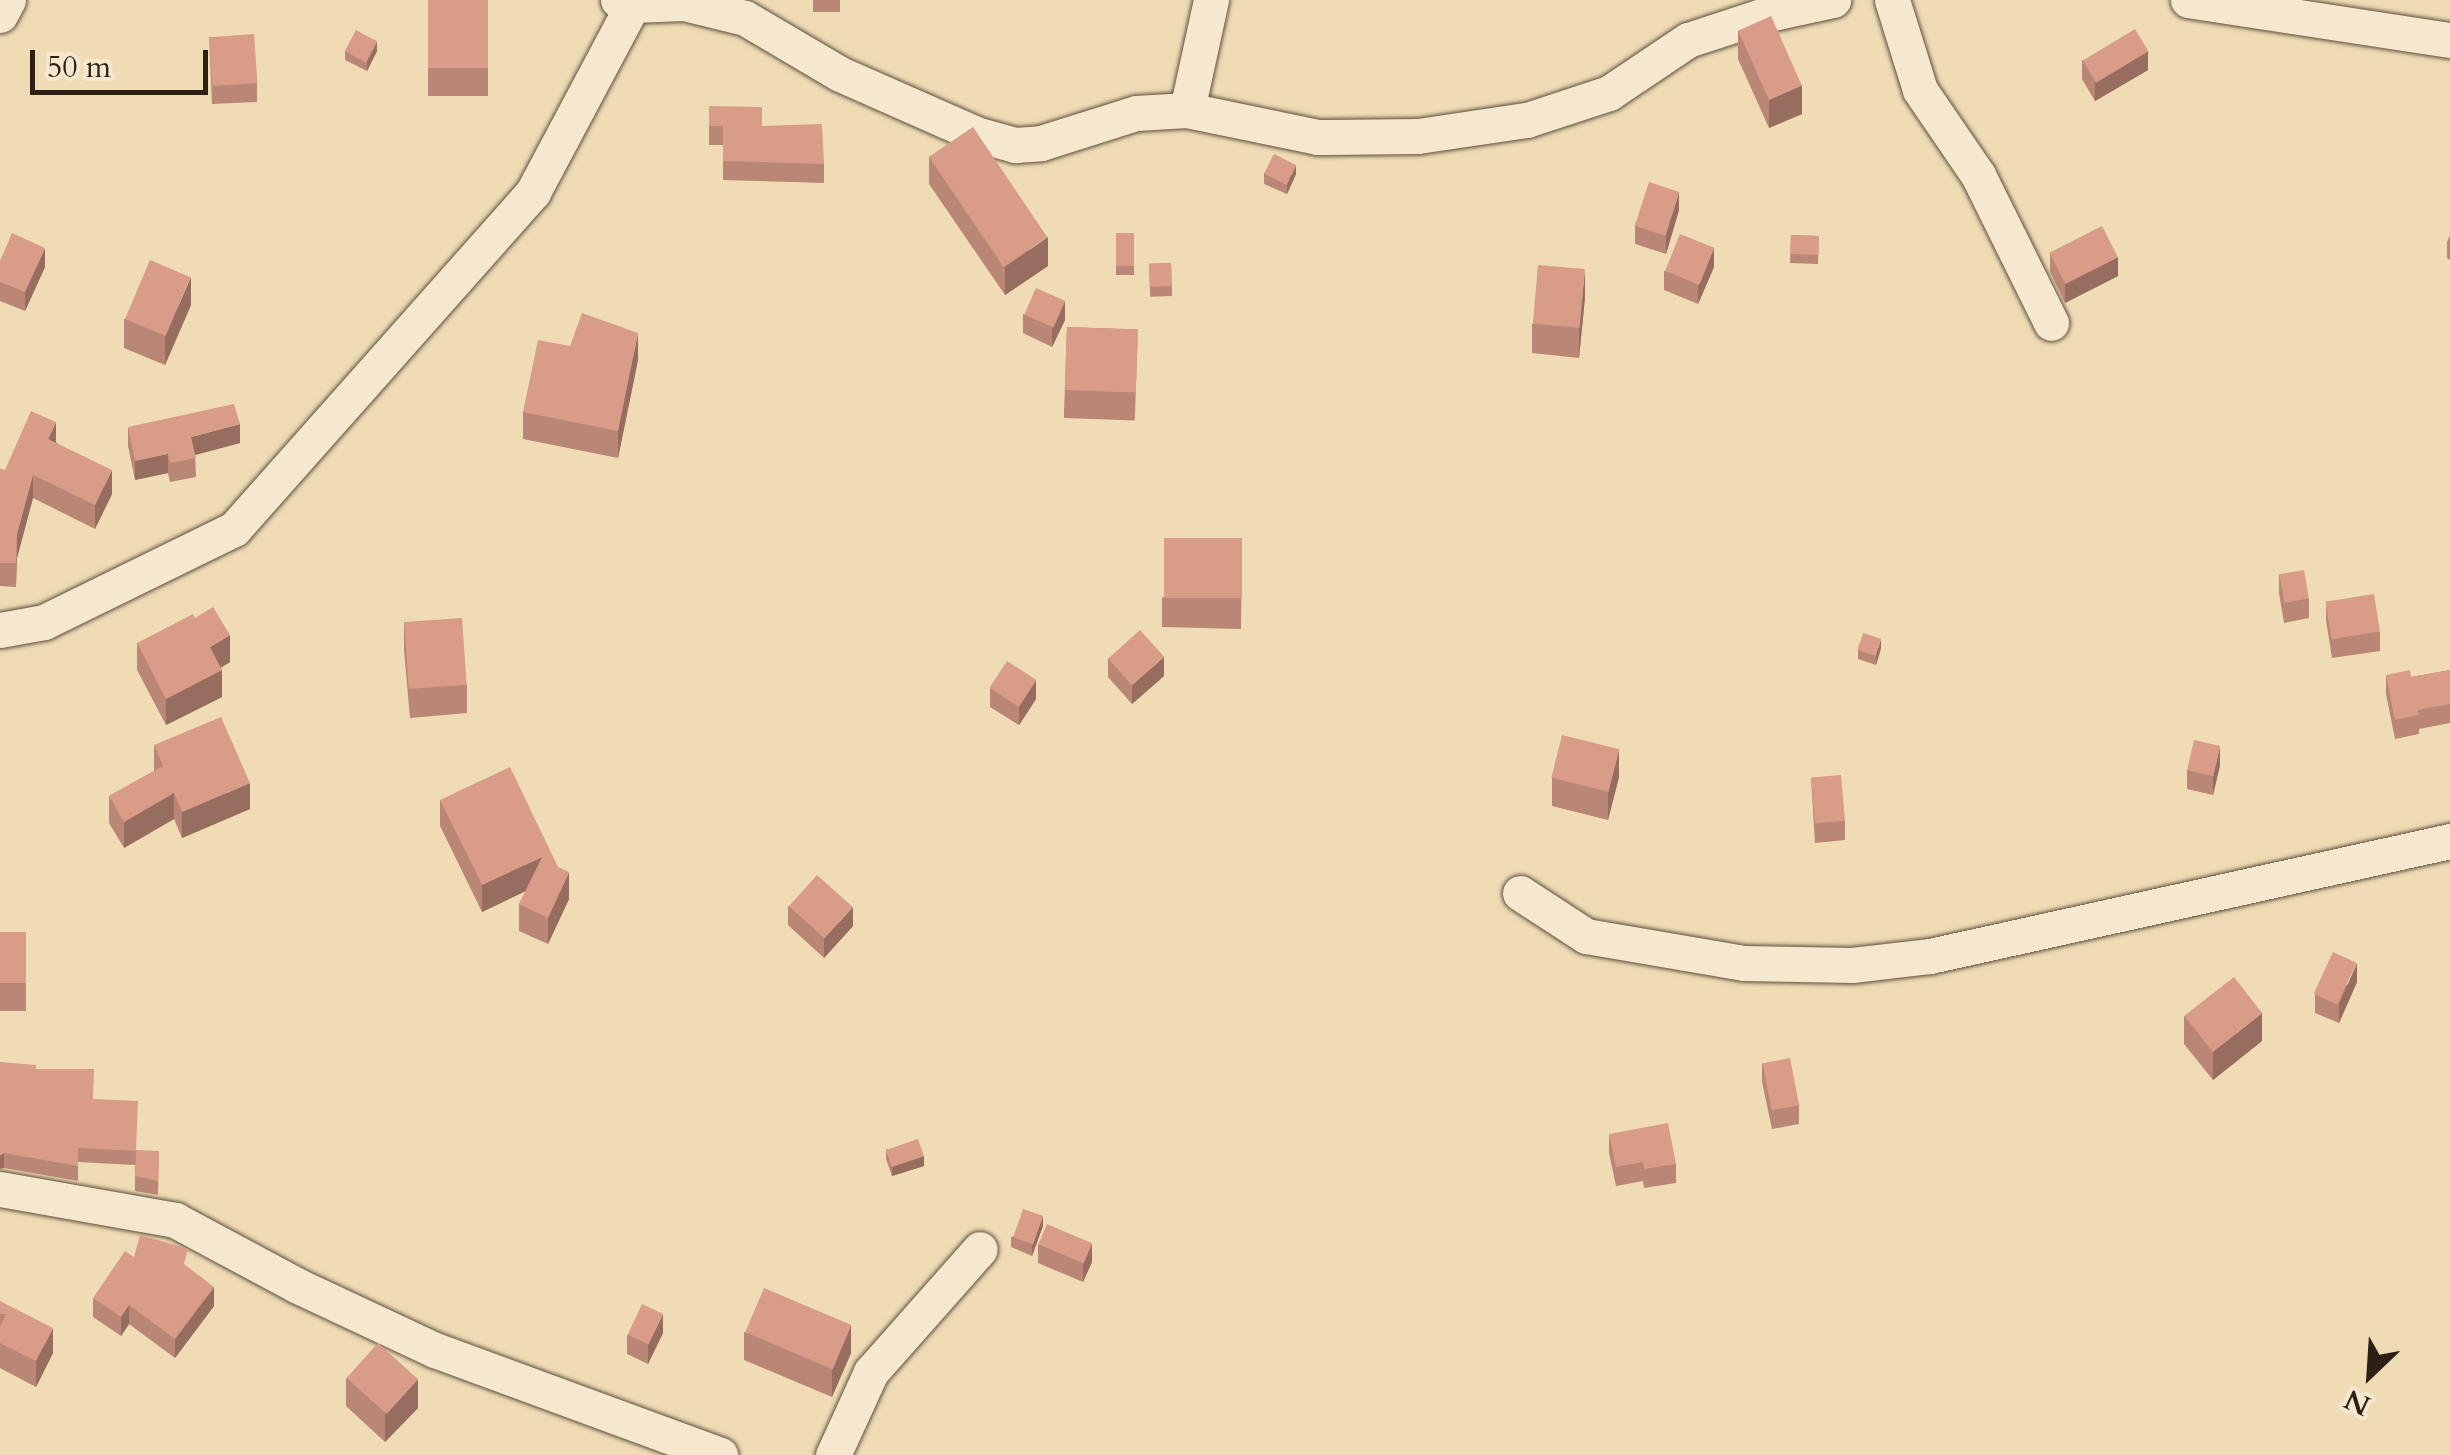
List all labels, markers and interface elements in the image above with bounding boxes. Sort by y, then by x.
scale bar [35,30,212,92]
text: 50 m [47,47,111,88]
north arrow [2320,1325,2420,1425]
text: N [2338,1380,2376,1425]

